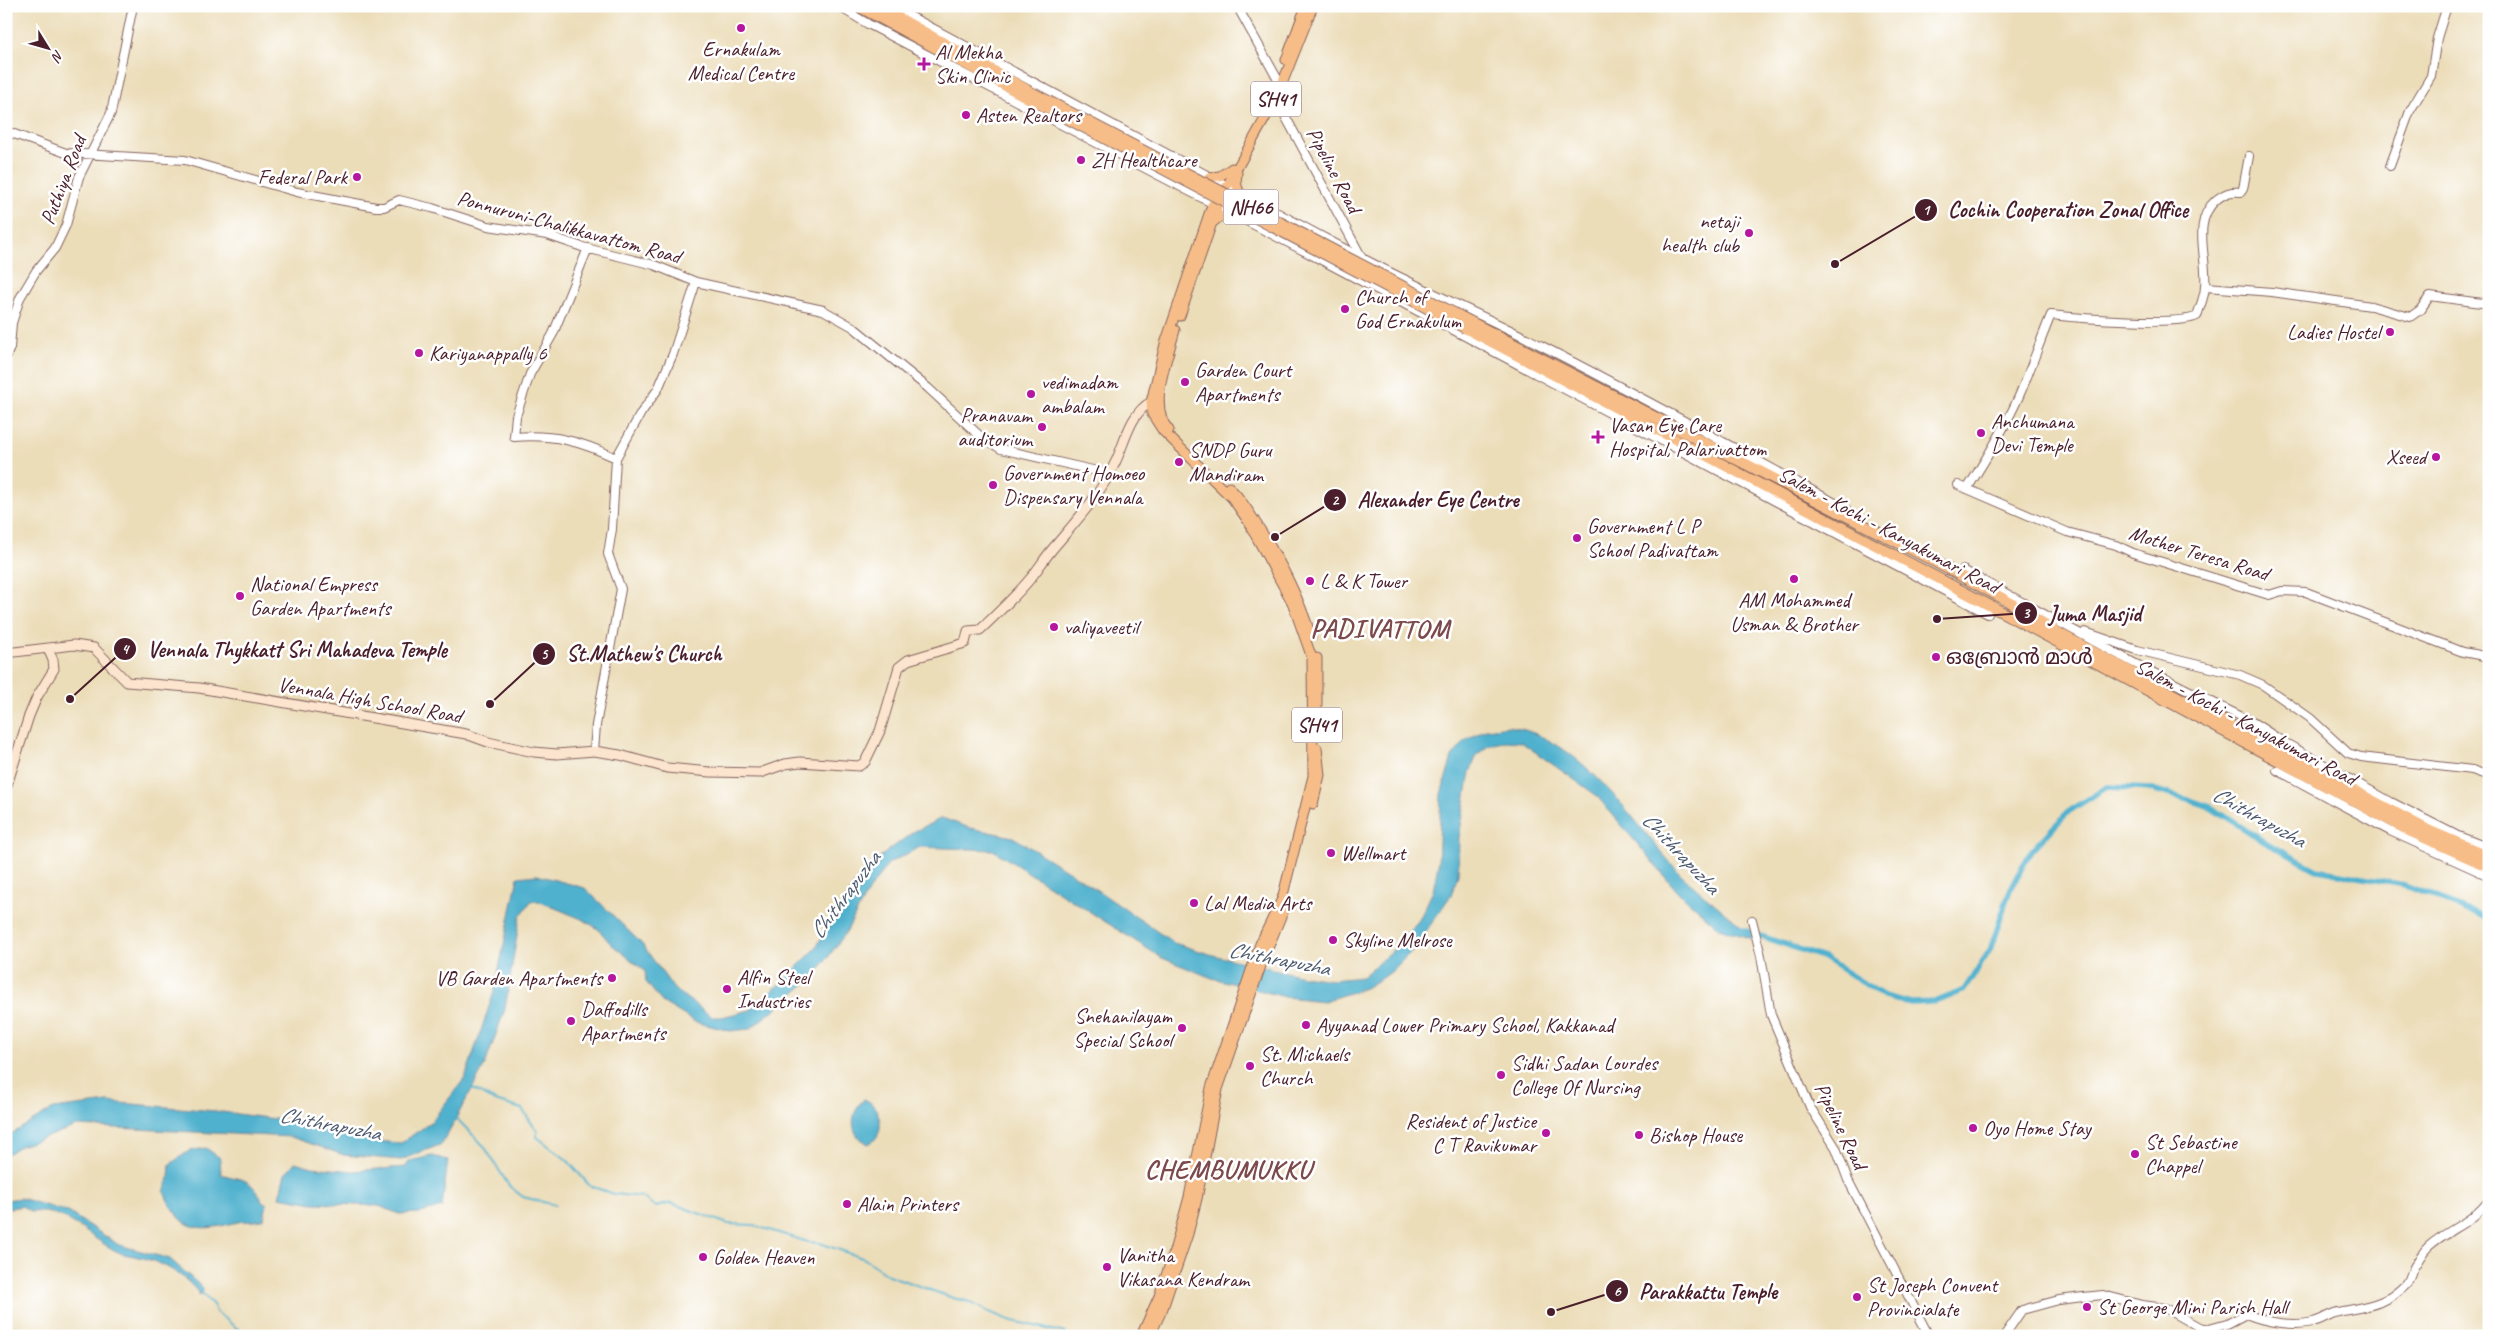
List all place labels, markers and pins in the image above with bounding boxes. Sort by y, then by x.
marker: Ernakulam Medical Centre [735,22,747,34]
place label: Ernakulam Medical Centre [688,36,795,86]
place label: Al Mekha Skin Clinic [935,39,1012,89]
marker: Al Mekha Skin Clinic [917,57,931,71]
place label: Asten Realtors [976,102,1083,128]
marker: Asten Realtors [960,109,972,121]
place label: ZH Healthcare [1091,147,1199,173]
marker: ZH Healthcare [1075,154,1087,166]
place label: Federal Park [258,164,348,190]
marker: Federal Park [351,171,363,183]
callout: Cochin Cooperation Zonal Office [1913,191,2198,228]
place label: netaji health club [1661,208,1742,258]
marker: netaji health club [1743,227,1755,239]
place label: Church of God Ernakulum [1355,284,1462,334]
marker: Church of God Ernakulum [1339,303,1351,315]
place label: Ladies Hostel [2287,319,2383,345]
marker: Ladies Hostel [2384,326,2396,338]
place label: Kariyanappally 6 [429,340,547,366]
marker: Kariyanappally 6 [413,347,425,359]
place label: Garden Court Apartments [1195,357,1293,407]
place label: vedimadam ambalam [1041,369,1119,419]
marker: Garden Court Apartments [1179,376,1191,388]
marker: vedimadam ambalam [1025,388,1037,400]
place label: Pranavam auditorium [957,402,1034,452]
place label: Anchumana Devi Temple [1991,408,2076,458]
place label: Vasan Eye Care Hospital, Palarivattom [1609,412,1768,462]
marker: Pranavam auditorium [1036,421,1048,433]
marker: Anchumana Devi Temple [1975,427,1987,439]
marker: Vasan Eye Care Hospital, Palarivattom [1591,430,1605,444]
place label: SNDP Guru Mandiram [1189,437,1273,487]
place label: Xseed [2386,444,2430,470]
marker: Xseed [2430,451,2442,463]
marker: SNDP Guru Mandiram [1173,456,1185,468]
place label: Government Homoeo Dispensary Vennala [1003,460,1146,510]
marker: Government Homoeo Dispensary Vennala [987,479,999,491]
callout: Alexander Eye Centre [1322,481,1528,518]
place label: Government L P School Padivattam [1587,513,1719,563]
marker: Government L P School Padivattam [1571,532,1583,544]
place label: L & K Tower [1320,568,1409,594]
place label: National Empress Garden Apartments [250,571,392,621]
marker: AM Mohammed Usman & Brother [1788,573,1800,585]
marker: L & K Tower [1304,575,1316,587]
place label: AM Mohammed Usman & Brother [1730,587,1860,637]
marker: National Empress Garden Apartments [234,590,246,602]
callout: Juma Masjid [2013,595,2151,632]
place label: valiyaveetil [1064,614,1142,640]
marker: valiyaveetil [1048,621,1060,633]
callout: Vennala Thykkatt Sri Mahadeva Temple [112,631,457,668]
callout: St.Mathew's Church [531,635,733,672]
place label: ഒബ്രോൻ മാൾ [1946,644,2093,670]
marker: ഒബ്രോൻ മാൾ [1930,651,1942,663]
place label: Wellmart [1341,840,1407,866]
marker: Wellmart [1325,847,1337,859]
place label: Lal Media Arts [1204,890,1313,916]
marker: Lal Media Arts [1188,897,1200,909]
place label: Skyline Melrose [1343,927,1453,953]
marker: Skyline Melrose [1327,934,1339,946]
place label: Alfin Steel Industries [737,964,813,1014]
place label: VB Garden Apartments [435,965,604,991]
marker: VB Garden Apartments [606,972,618,984]
marker: Alfin Steel Industries [721,983,733,995]
place label: Daffodills Apartments [581,996,667,1046]
place label: Snehanilayam Special School [1073,1003,1175,1053]
place label: Ayyanad Lower Primary School, Kakkanad [1316,1012,1617,1038]
marker: Daffodills Apartments [565,1015,577,1027]
marker: Ayyanad Lower Primary School, Kakkanad [1300,1019,1312,1031]
marker: Snehanilayam Special School [1176,1022,1188,1034]
place label: St. Michaels Church [1260,1041,1351,1091]
place label: Sidhi Sadan Lourdes College Of Nursing [1511,1050,1659,1100]
marker: St. Michaels Church [1244,1060,1256,1072]
marker: Sidhi Sadan Lourdes College Of Nursing [1495,1069,1507,1081]
place label: Resident of Justice C T Ravikumar [1405,1108,1538,1158]
place label: Oyo Home Stay [1983,1115,2092,1141]
place label: Bishop House [1649,1122,1743,1148]
marker: Oyo Home Stay [1967,1122,1979,1134]
marker: Resident of Justice C T Ravikumar [1540,1127,1552,1139]
marker: Bishop House [1633,1129,1645,1141]
place label: St Sebastine Chappel [2145,1129,2239,1179]
marker: St Sebastine Chappel [2129,1148,2141,1160]
place label: Alain Printers [857,1191,960,1217]
marker: Alain Printers [841,1198,853,1210]
place label: Vanitha Vikasana Kendram [1117,1242,1251,1292]
place label: Golden Heaven [713,1244,815,1270]
marker: Golden Heaven [697,1251,709,1263]
marker: Vanitha Vikasana Kendram [1101,1261,1113,1273]
place label: St Joseph Convent Provincialate [1867,1272,1999,1322]
callout: Parakkattu Temple [1605,1273,1787,1310]
marker: St Joseph Convent Provincialate [1851,1291,1863,1303]
place label: St George Mini Parish Hall [2097,1294,2291,1320]
marker: St George Mini Parish Hall [2081,1301,2093,1313]

